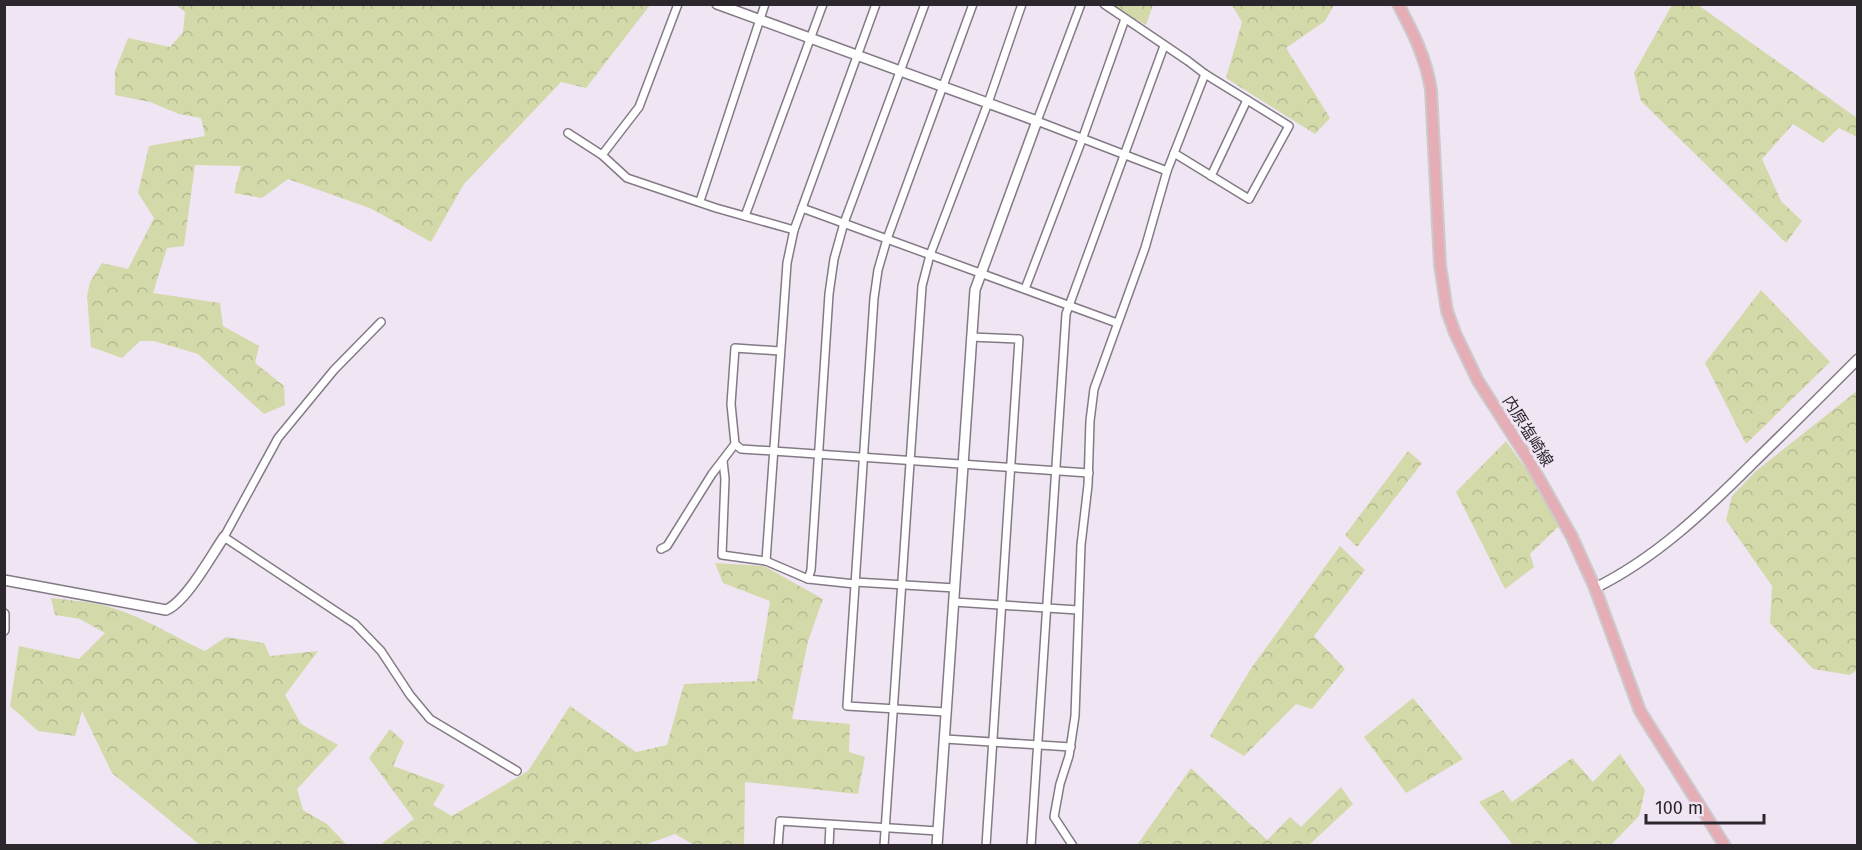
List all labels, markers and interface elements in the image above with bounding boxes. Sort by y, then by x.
street label: 内原塩崎線 [1499,392,1557,470]
scale bar [1646,787,1764,825]
text: 100 m [1655,797,1703,819]

